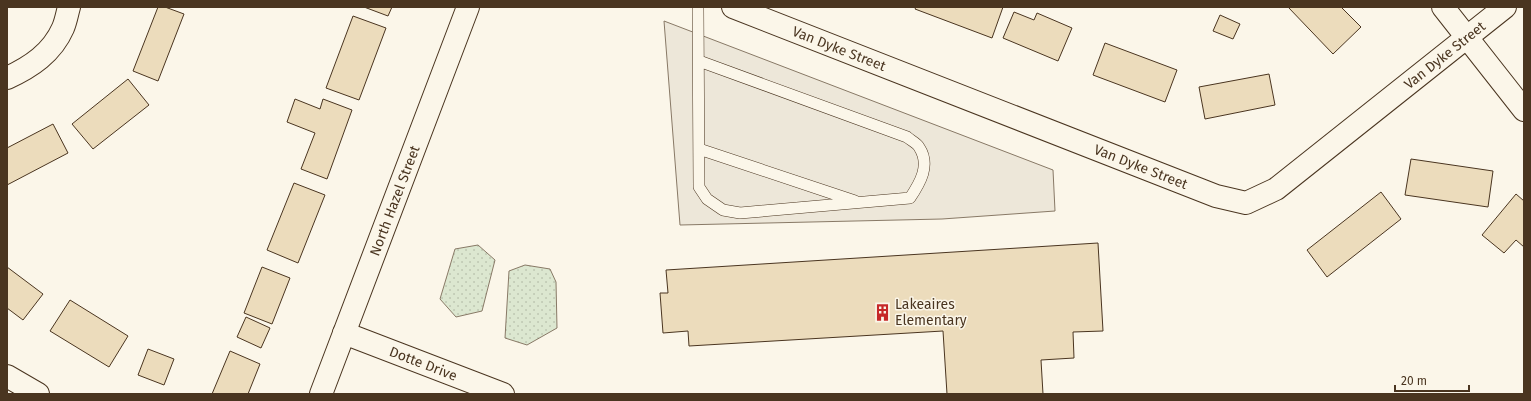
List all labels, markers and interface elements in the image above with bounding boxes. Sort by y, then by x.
street label: Van Dyke Street [1401,17,1490,93]
street label: Van Dyke Street [790,23,889,75]
street label: Van Dyke Street [1091,141,1191,193]
street label: North Hazel Street [366,142,424,258]
place label: Lakeaires Elementary [895,296,967,329]
building icon: Lakeaires Elementary [872,302,892,322]
street label: Dotte Drive [387,343,460,385]
scale bar [1395,367,1469,393]
text: 20 m [1401,374,1427,388]

